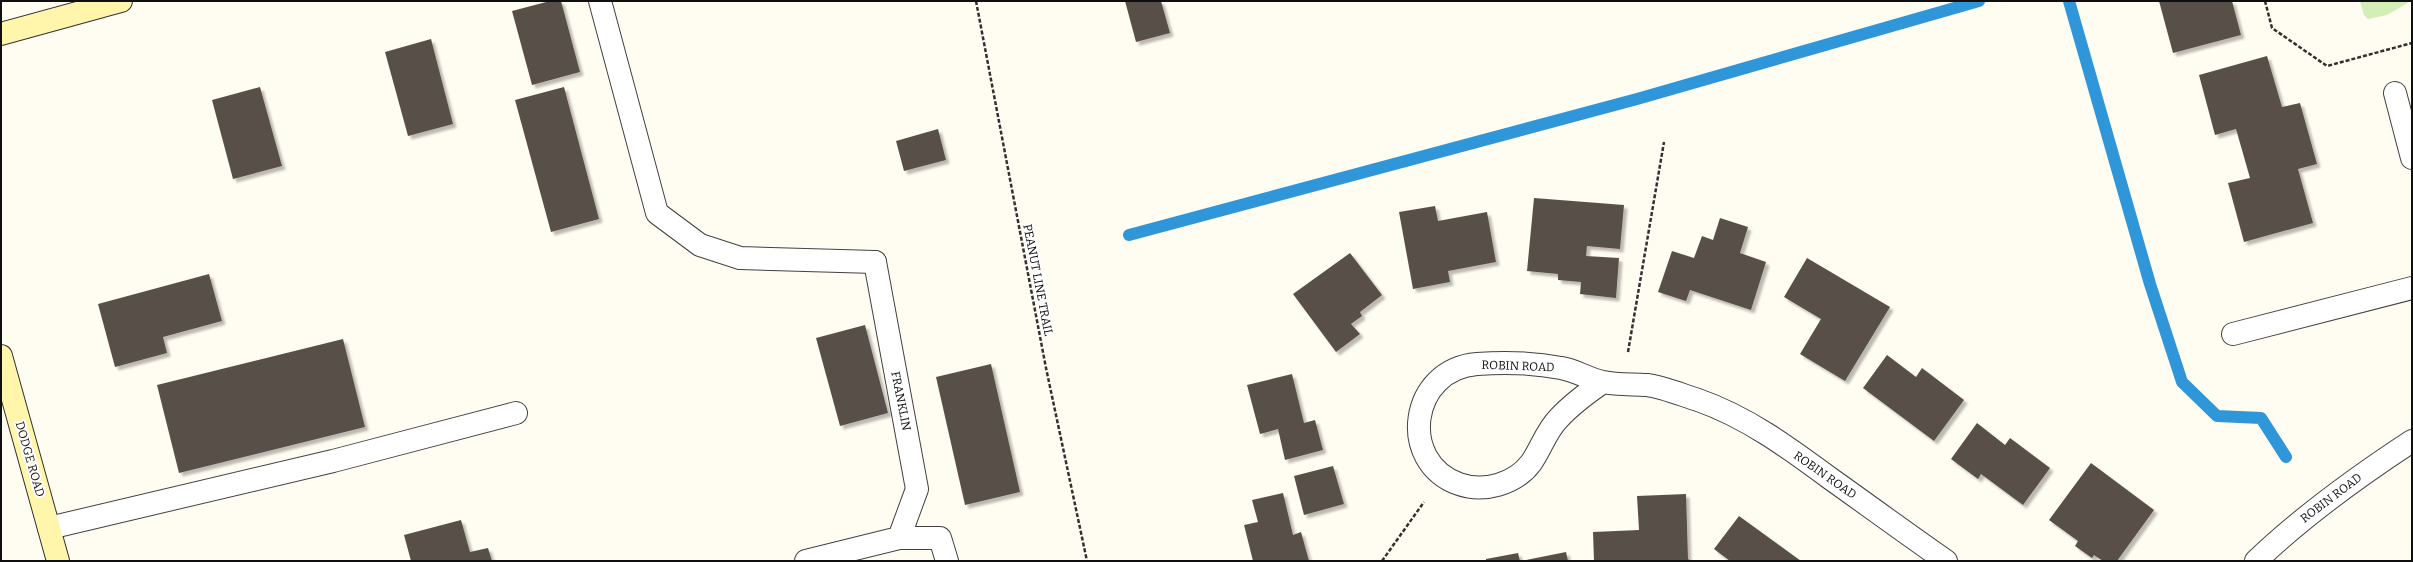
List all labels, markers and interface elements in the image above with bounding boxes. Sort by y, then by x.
street label: PEANUT LINE TRAIL [1020,223,1056,338]
street label: ROBIN ROAD [1481,358,1555,374]
street label: FRANKLIN [888,370,914,432]
street label: DODGE ROAD [13,420,47,498]
street label: ROBIN ROAD [1791,448,1859,502]
street label: ROBIN ROAD [2298,470,2364,526]

